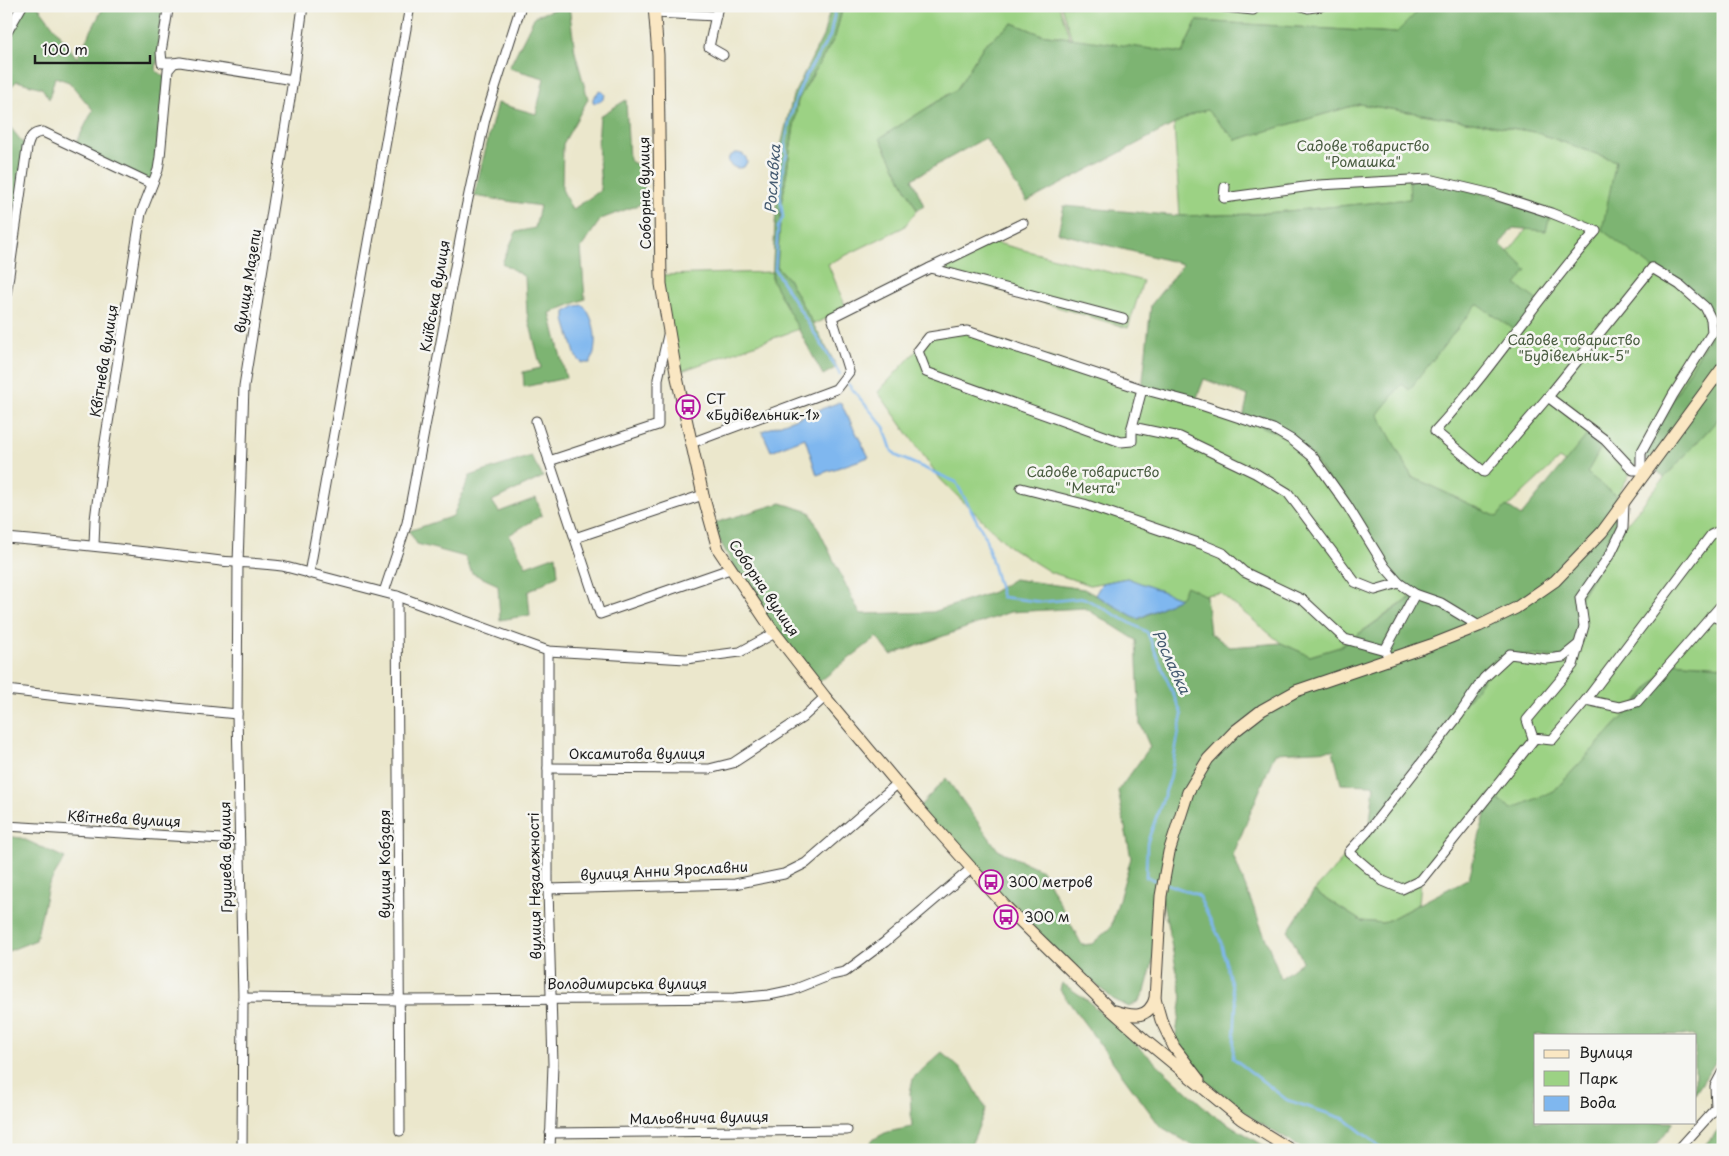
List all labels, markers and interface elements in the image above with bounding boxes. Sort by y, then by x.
scale bar [35,32,150,64]
text: 100 m [42,37,88,60]
park label: Садове товариство "Ромашка" [1297,135,1430,172]
street label: Соборна вулиця [633,136,656,250]
water label: Рославка [758,143,785,214]
street label: вулиця Мазепи [229,227,266,334]
street label: Київська вулиця [414,238,455,354]
street label: Квітнева вулиця [84,303,123,419]
park label: Садове товариство "Будівельник-5" [1508,329,1641,366]
place label: СТ «Будівельник-1» [706,388,820,425]
bus stop icon: СТ «Будівельник-1» [675,394,701,420]
park label: Садове товариство "Мечта" [1027,461,1160,498]
street label: Соборна вулиця [724,535,805,640]
water label: Рославка [1147,625,1198,698]
street label: Оксамитова вулиця [569,743,705,764]
street label: Грушева вулиця [214,801,237,913]
street label: Квітнева вулиця [67,805,181,832]
street label: вулиця Кобзаря [374,809,395,919]
street label: вулиця Незалежності [523,812,546,960]
street label: вулиця Анни Ярославни [580,856,748,885]
bus stop icon: 300 метров [978,869,1004,895]
place label: 300 метров [1008,871,1093,892]
bus stop icon: 300 м [993,904,1019,930]
place label: 300 м [1024,906,1070,927]
street label: Володимирська вулиця [547,973,707,994]
legend [1534,1034,1696,1124]
text: Вулиця [1579,1040,1633,1063]
text: Парк [1579,1066,1618,1089]
text: Вода [1579,1090,1617,1113]
street label: Мальовнича вулиця [629,1106,769,1129]

